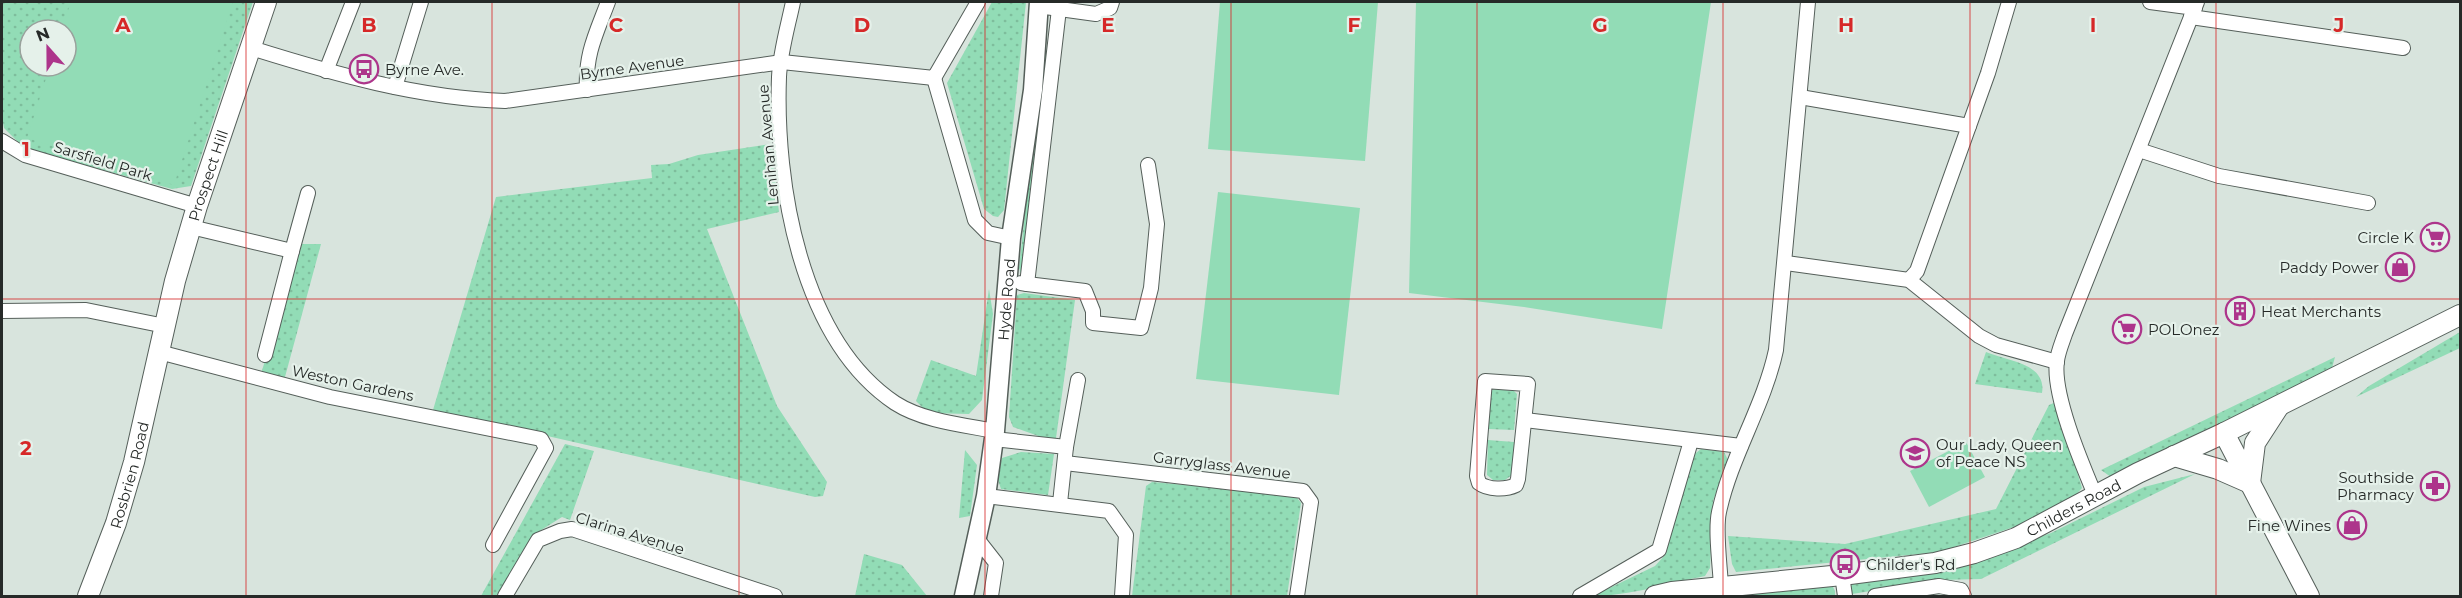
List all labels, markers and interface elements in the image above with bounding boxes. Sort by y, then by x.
text: A [114,13,131,37]
text: B [361,13,377,37]
text: C [609,13,624,37]
text: D [854,13,870,37]
text: E [1101,13,1115,37]
text: F [1348,13,1361,37]
text: G [1592,13,1608,37]
text: H [1838,13,1854,37]
text: I [2090,13,2096,37]
text: J [2333,13,2344,37]
north arrow [18,18,78,78]
text: N [33,23,52,46]
street label: Byrne Avenue [579,50,685,84]
bus stop icon: Byrne Ave. [348,53,380,85]
place label: Byrne Ave. [385,60,464,79]
street label: Lenihan Avenue [753,84,783,206]
street label: Prospect Hill [184,127,232,223]
text: 1 [22,137,30,161]
street label: Sarsfield Park [51,137,155,185]
supermarket icon: Circle K [2419,221,2451,253]
place label: Circle K [2357,228,2414,247]
shop icon: Paddy Power [2384,251,2416,283]
street label: Hyde Road [993,258,1019,341]
place label: Paddy Power [2279,258,2379,277]
building icon: Heat Merchants [2224,295,2256,327]
place label: Heat Merchants [2261,302,2381,321]
supermarket icon: POLOnez [2111,313,2143,345]
place label: POLOnez [2148,320,2220,339]
street label: Weston Gardens [290,361,416,405]
street label: Rosbrien Road [105,420,152,531]
place label: Our Lady, Queen of Peace NS [1936,435,2062,471]
text: 2 [20,436,32,460]
school or university icon: Our Lady, Queen of Peace NS [1899,437,1931,469]
street label: Garryglass Avenue [1152,447,1292,483]
place label: Southside Pharmacy [2337,468,2415,504]
pharmacy icon: Southside Pharmacy [2419,470,2451,502]
street label: Childers Road [2023,474,2124,540]
street label: Clarina Avenue [573,507,687,559]
shop icon: Fine Wines [2336,509,2368,541]
place label: Fine Wines [2247,516,2331,535]
bus stop icon: Childer's Rd [1829,548,1861,580]
place label: Childer's Rd [1866,555,1955,574]

